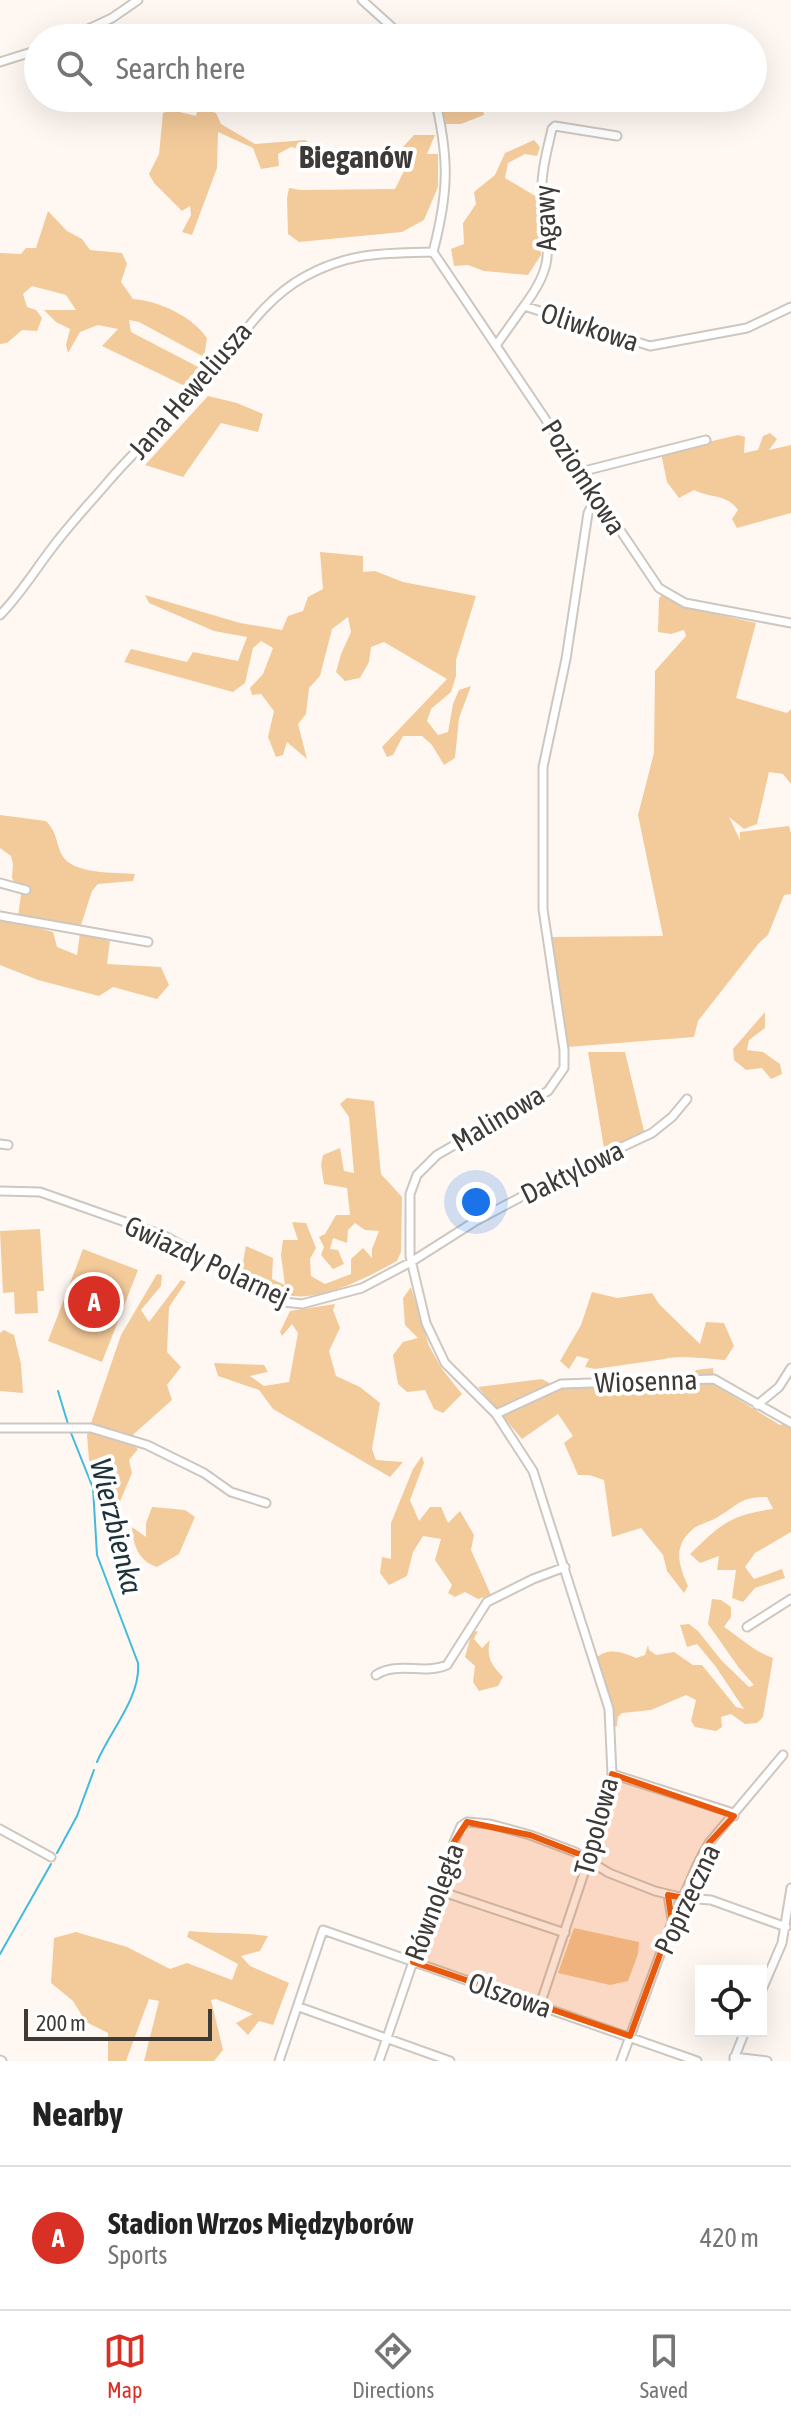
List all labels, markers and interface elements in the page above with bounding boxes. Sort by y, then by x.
search box [24,24,767,112]
icon: search [52,46,96,90]
text: Search here [116,51,245,85]
district label: Bieganów [299,138,413,175]
street label: Agawy [528,184,562,252]
street label: Oliwkowa [537,296,643,358]
street label: Jana Heweliusza [122,315,258,465]
street label: Poziomkowa [535,414,633,540]
street label: Malinowa [446,1078,550,1158]
street label: Daktylowa [516,1133,628,1211]
your location [456,1182,496,1222]
street label: Gwiazdy Polarnej [120,1209,294,1313]
pin: A [68,1272,120,1332]
street label: Wiosenna [594,1363,698,1399]
water label: Wierzbienka [84,1455,150,1597]
street label: Topolowa [568,1774,624,1878]
street label: Równoległa [398,1839,470,1965]
street label: Poprzeczna [648,1839,726,1959]
map controls [695,1965,767,2037]
button: locate [695,1965,767,2037]
street label: Olszowa [464,1966,556,2024]
scale bar [24,2005,212,2041]
text: 200 m [36,2010,86,2036]
text: Nearby [32,2094,123,2133]
text: Stadion Wrzos Międzyborów [108,2206,414,2240]
text: A [52,2223,64,2253]
text: 420 m [700,2223,759,2253]
text: Sports [108,2240,168,2270]
tab: Map [103,2329,147,2403]
tab: Directions [352,2329,434,2403]
tab: Saved [640,2329,688,2403]

